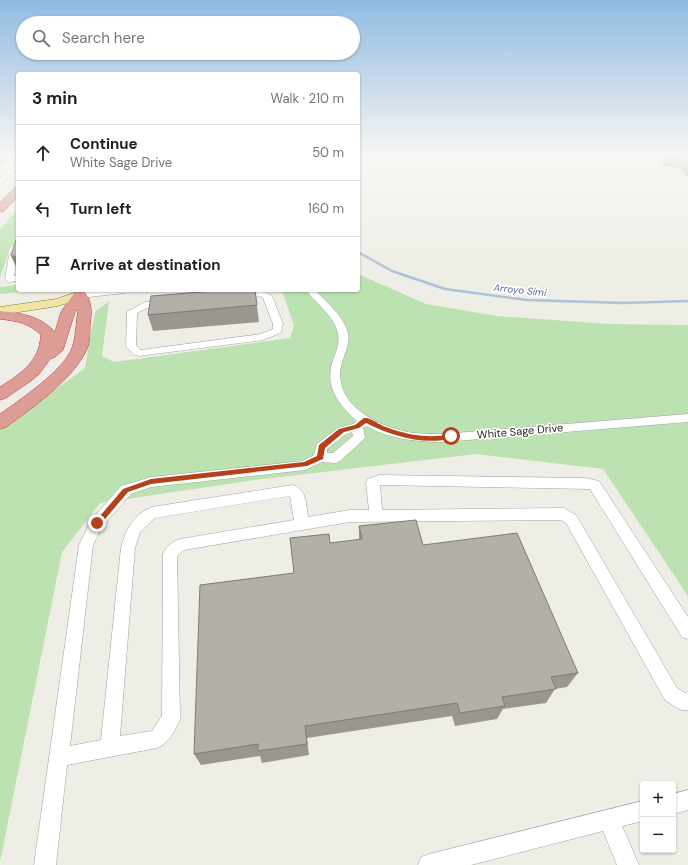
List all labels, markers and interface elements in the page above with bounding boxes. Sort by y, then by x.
search box [16,16,360,60]
icon: search [30,27,52,49]
text: Search here [62,28,145,48]
text: 3 min [32,87,77,109]
text: Walk · 210 m [271,90,344,107]
text: Continue [70,134,138,154]
icon: ahead [32,142,54,164]
text: 50 m [312,144,344,161]
text: White Sage Drive [70,154,172,171]
icon: left [32,198,54,220]
text: Turn left [70,199,131,219]
text: 160 m [308,200,344,217]
icon: arrive [32,254,54,276]
text: Arrive at destination [70,255,221,275]
water label: Arroyo Simi [492,281,548,299]
street label: White Sage Drive [476,420,564,442]
route start [442,427,460,445]
route end [88,514,106,532]
map controls [640,781,676,853]
button: + [640,781,676,817]
button: − [640,817,676,853]

